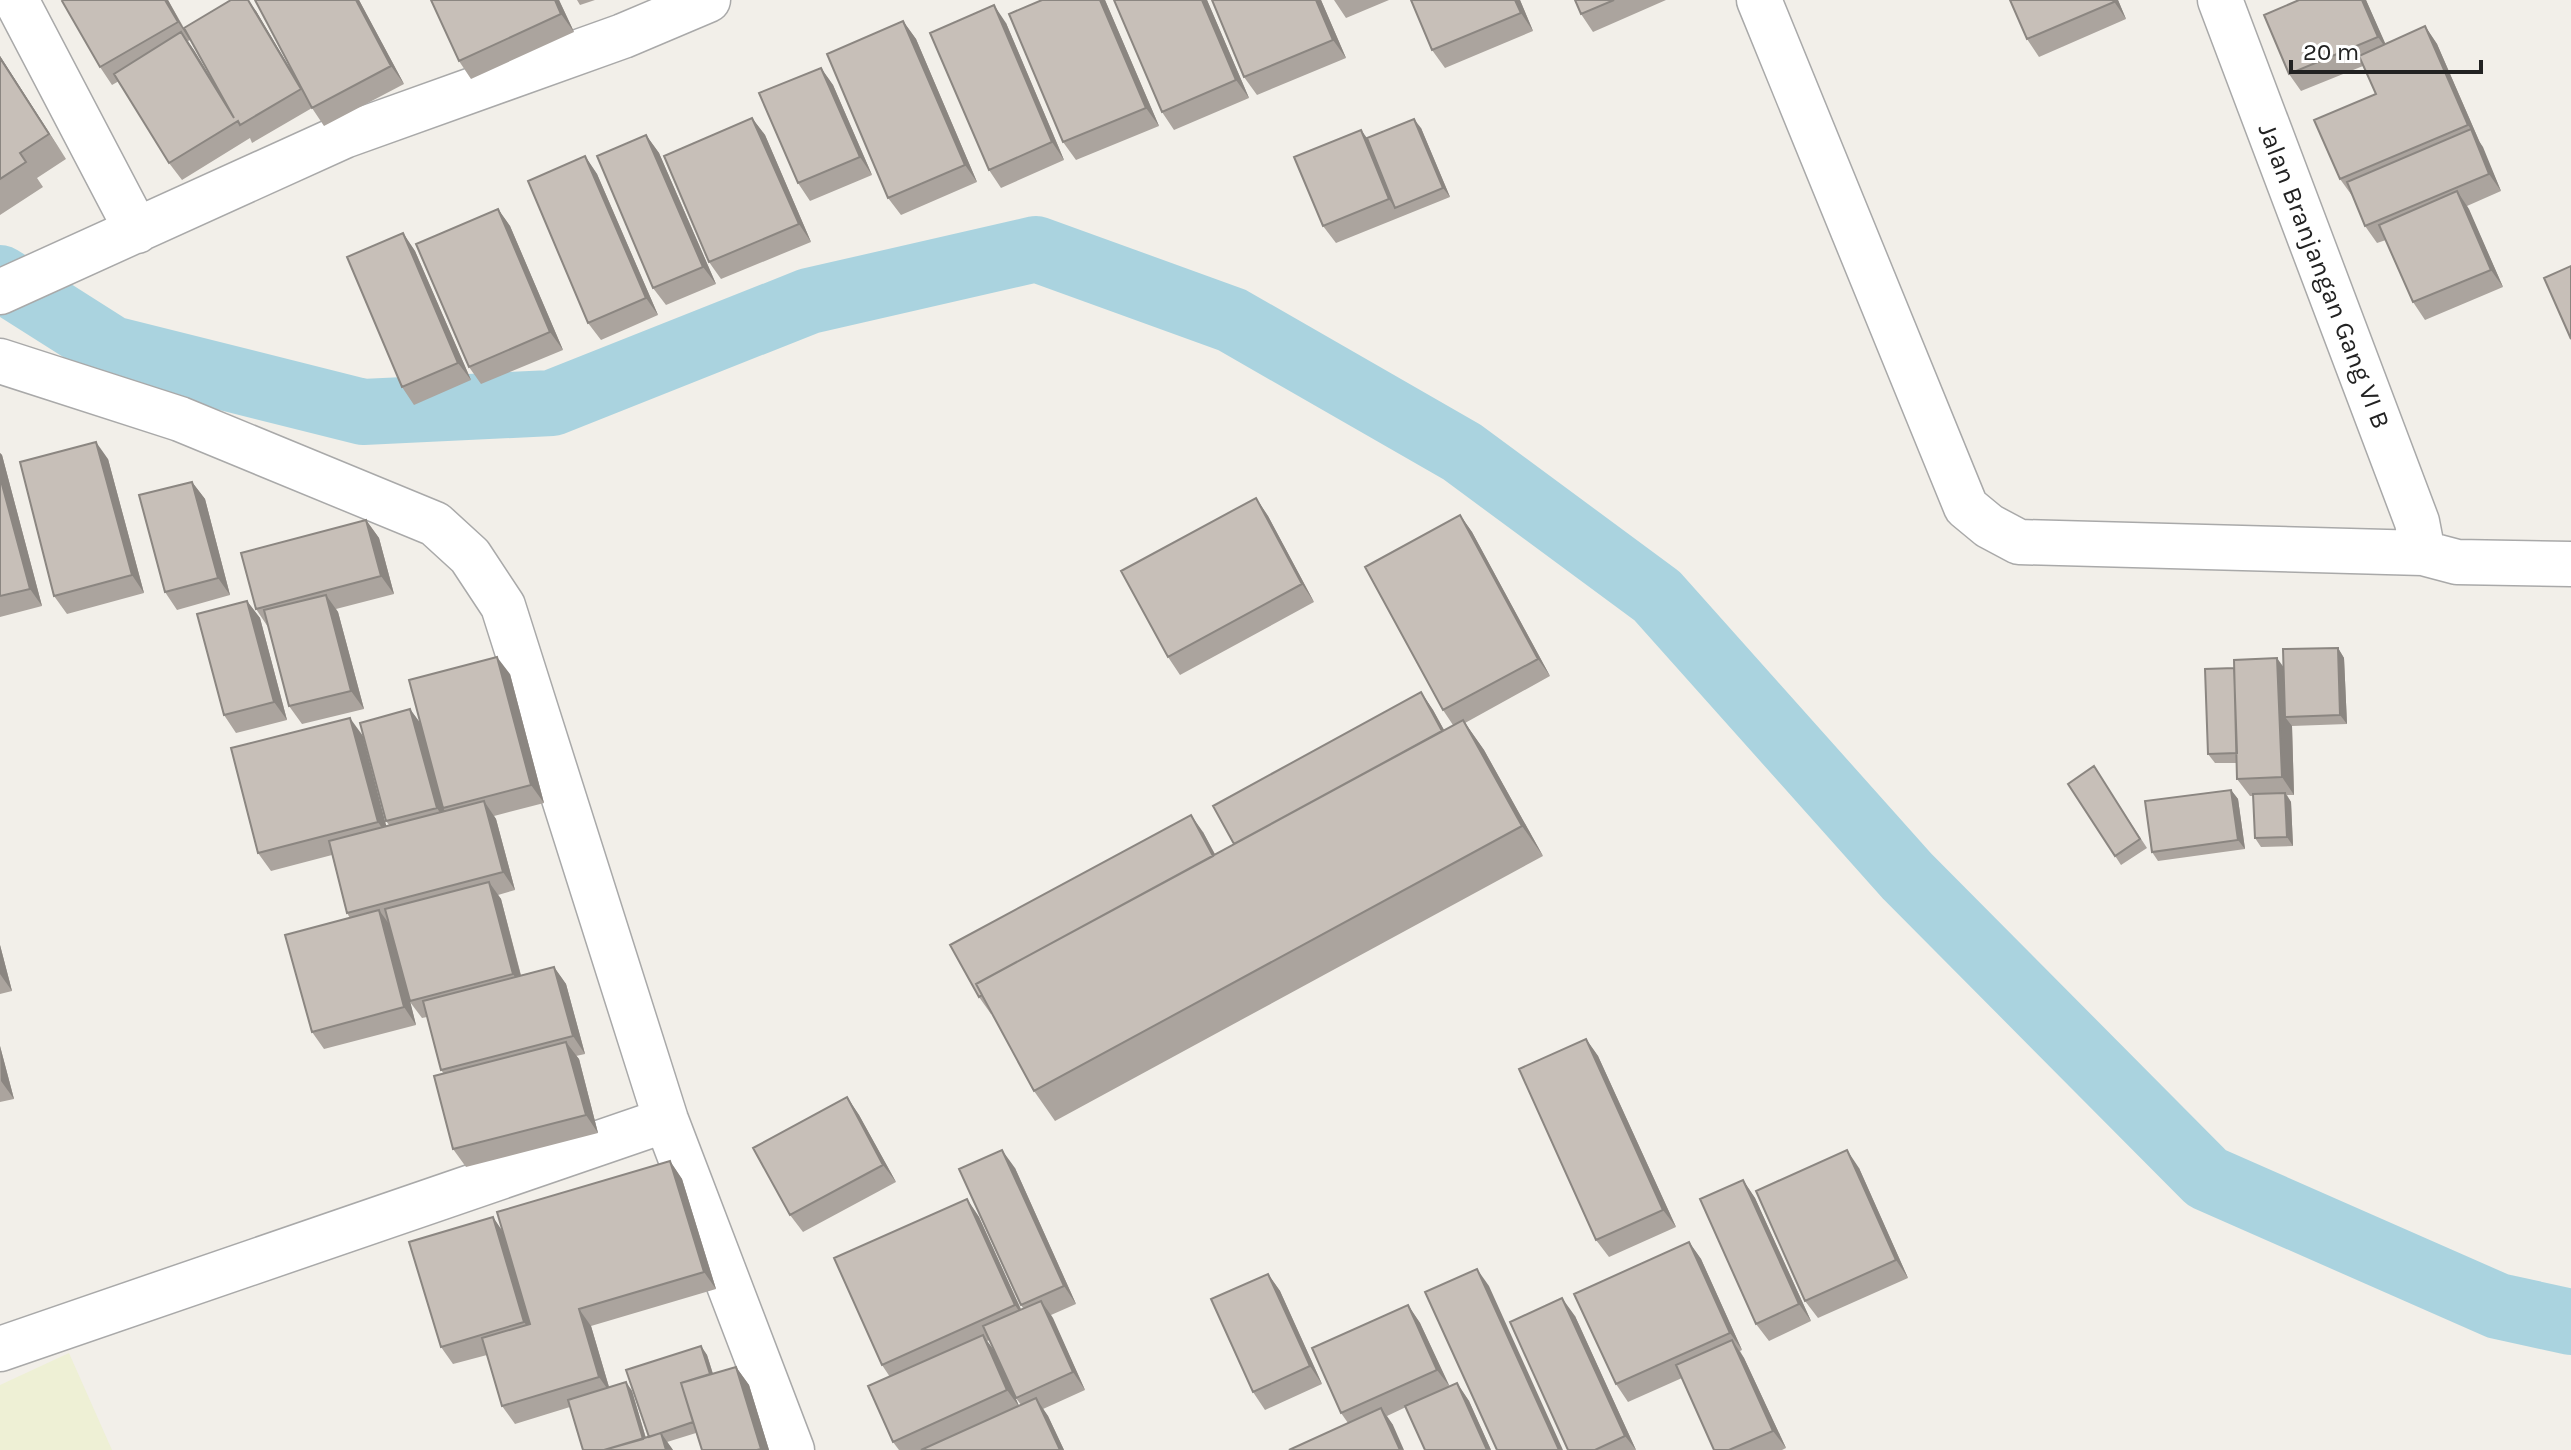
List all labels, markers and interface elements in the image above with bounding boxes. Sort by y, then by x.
scale bar [2291,24,2481,74]
text: 20 m [2303,38,2359,66]
street label: Jalan Branjangan Gang VI B [2251,119,2397,433]

